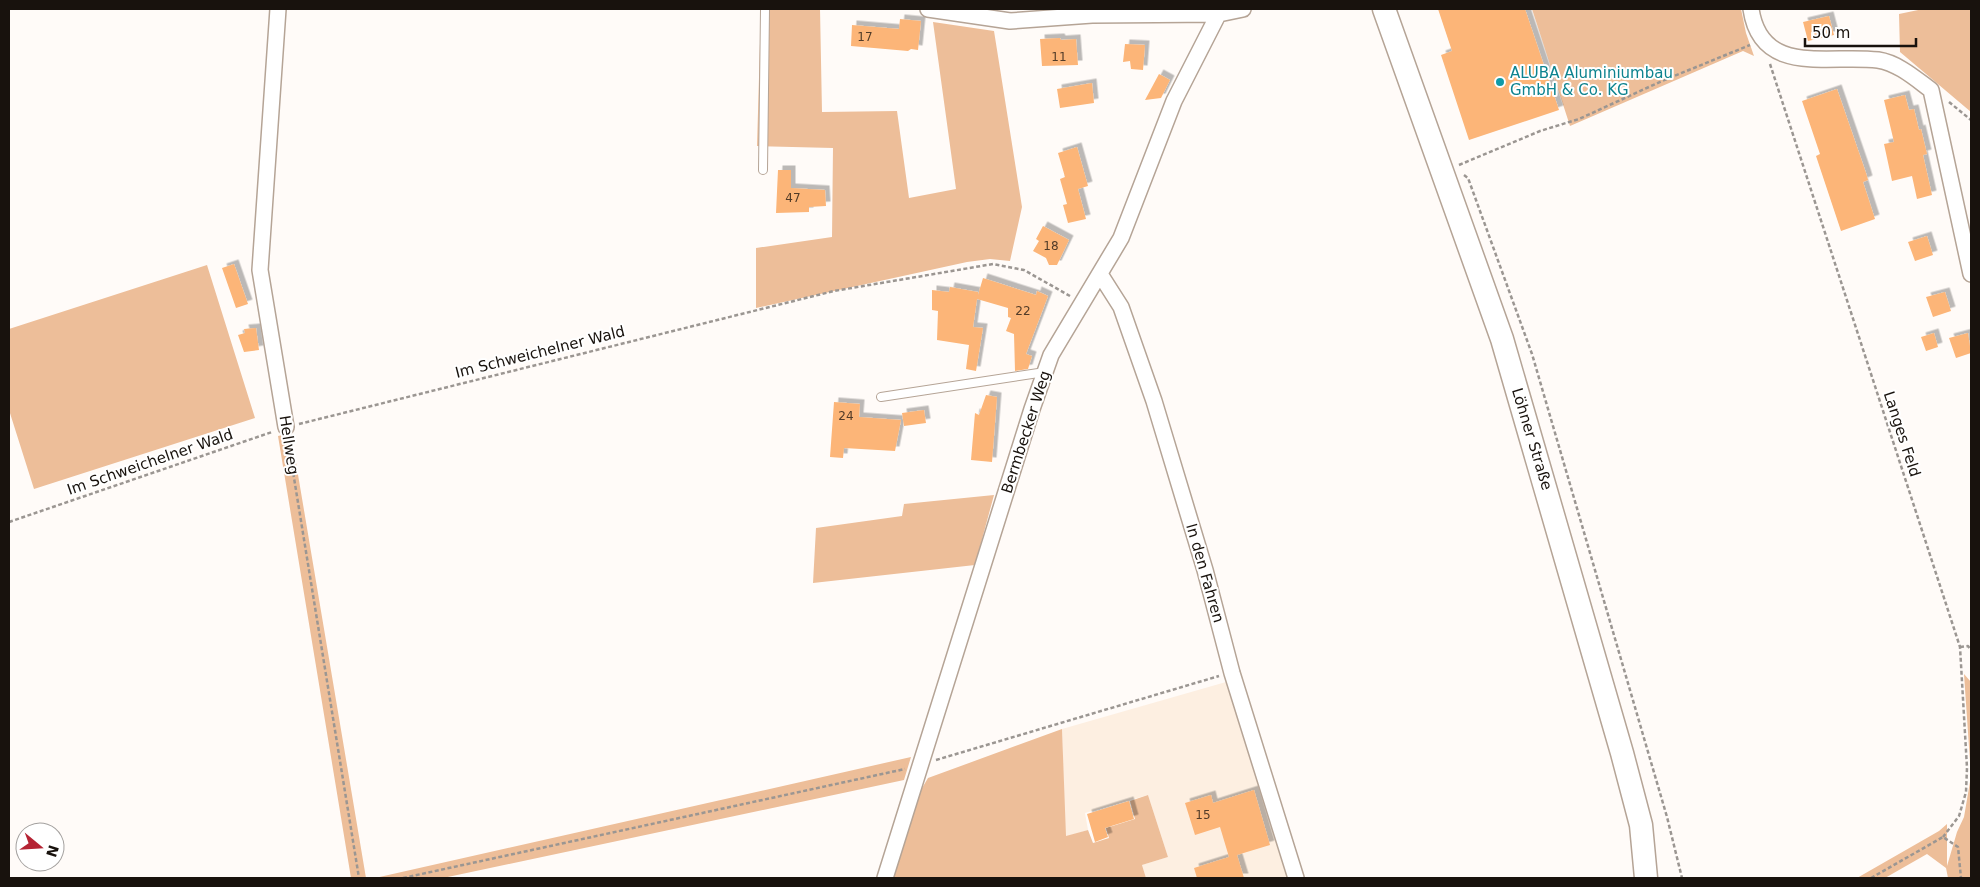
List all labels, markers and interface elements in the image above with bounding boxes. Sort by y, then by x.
scale bar [1805,15,1916,47]
text: 50 m [1812,24,1850,42]
house number: 17 [857,30,873,44]
house number: 11 [1051,50,1067,64]
place label: ALUBA Aluminiumbau GmbH & Co. KG [1510,64,1673,99]
marker: ALUBA Aluminiumbau GmbH & Co. KG [1494,76,1506,88]
house number: 47 [785,191,801,205]
house number: 18 [1043,239,1059,253]
house number: 22 [1015,304,1031,318]
street label: Im Schweichelner Wald [453,322,627,382]
street label: Bermbecker Weg [998,368,1054,496]
street label: Löhner Straße [1508,386,1556,492]
street label: Langes Feld [1880,389,1924,479]
house number: 24 [838,409,854,423]
street label: Hellweg [275,414,303,476]
street label: Im Schweichelner Wald [65,425,235,499]
street label: In den Fahren [1182,521,1228,625]
house number: 15 [1195,808,1211,822]
north arrow [15,822,65,872]
text: N [43,843,62,859]

